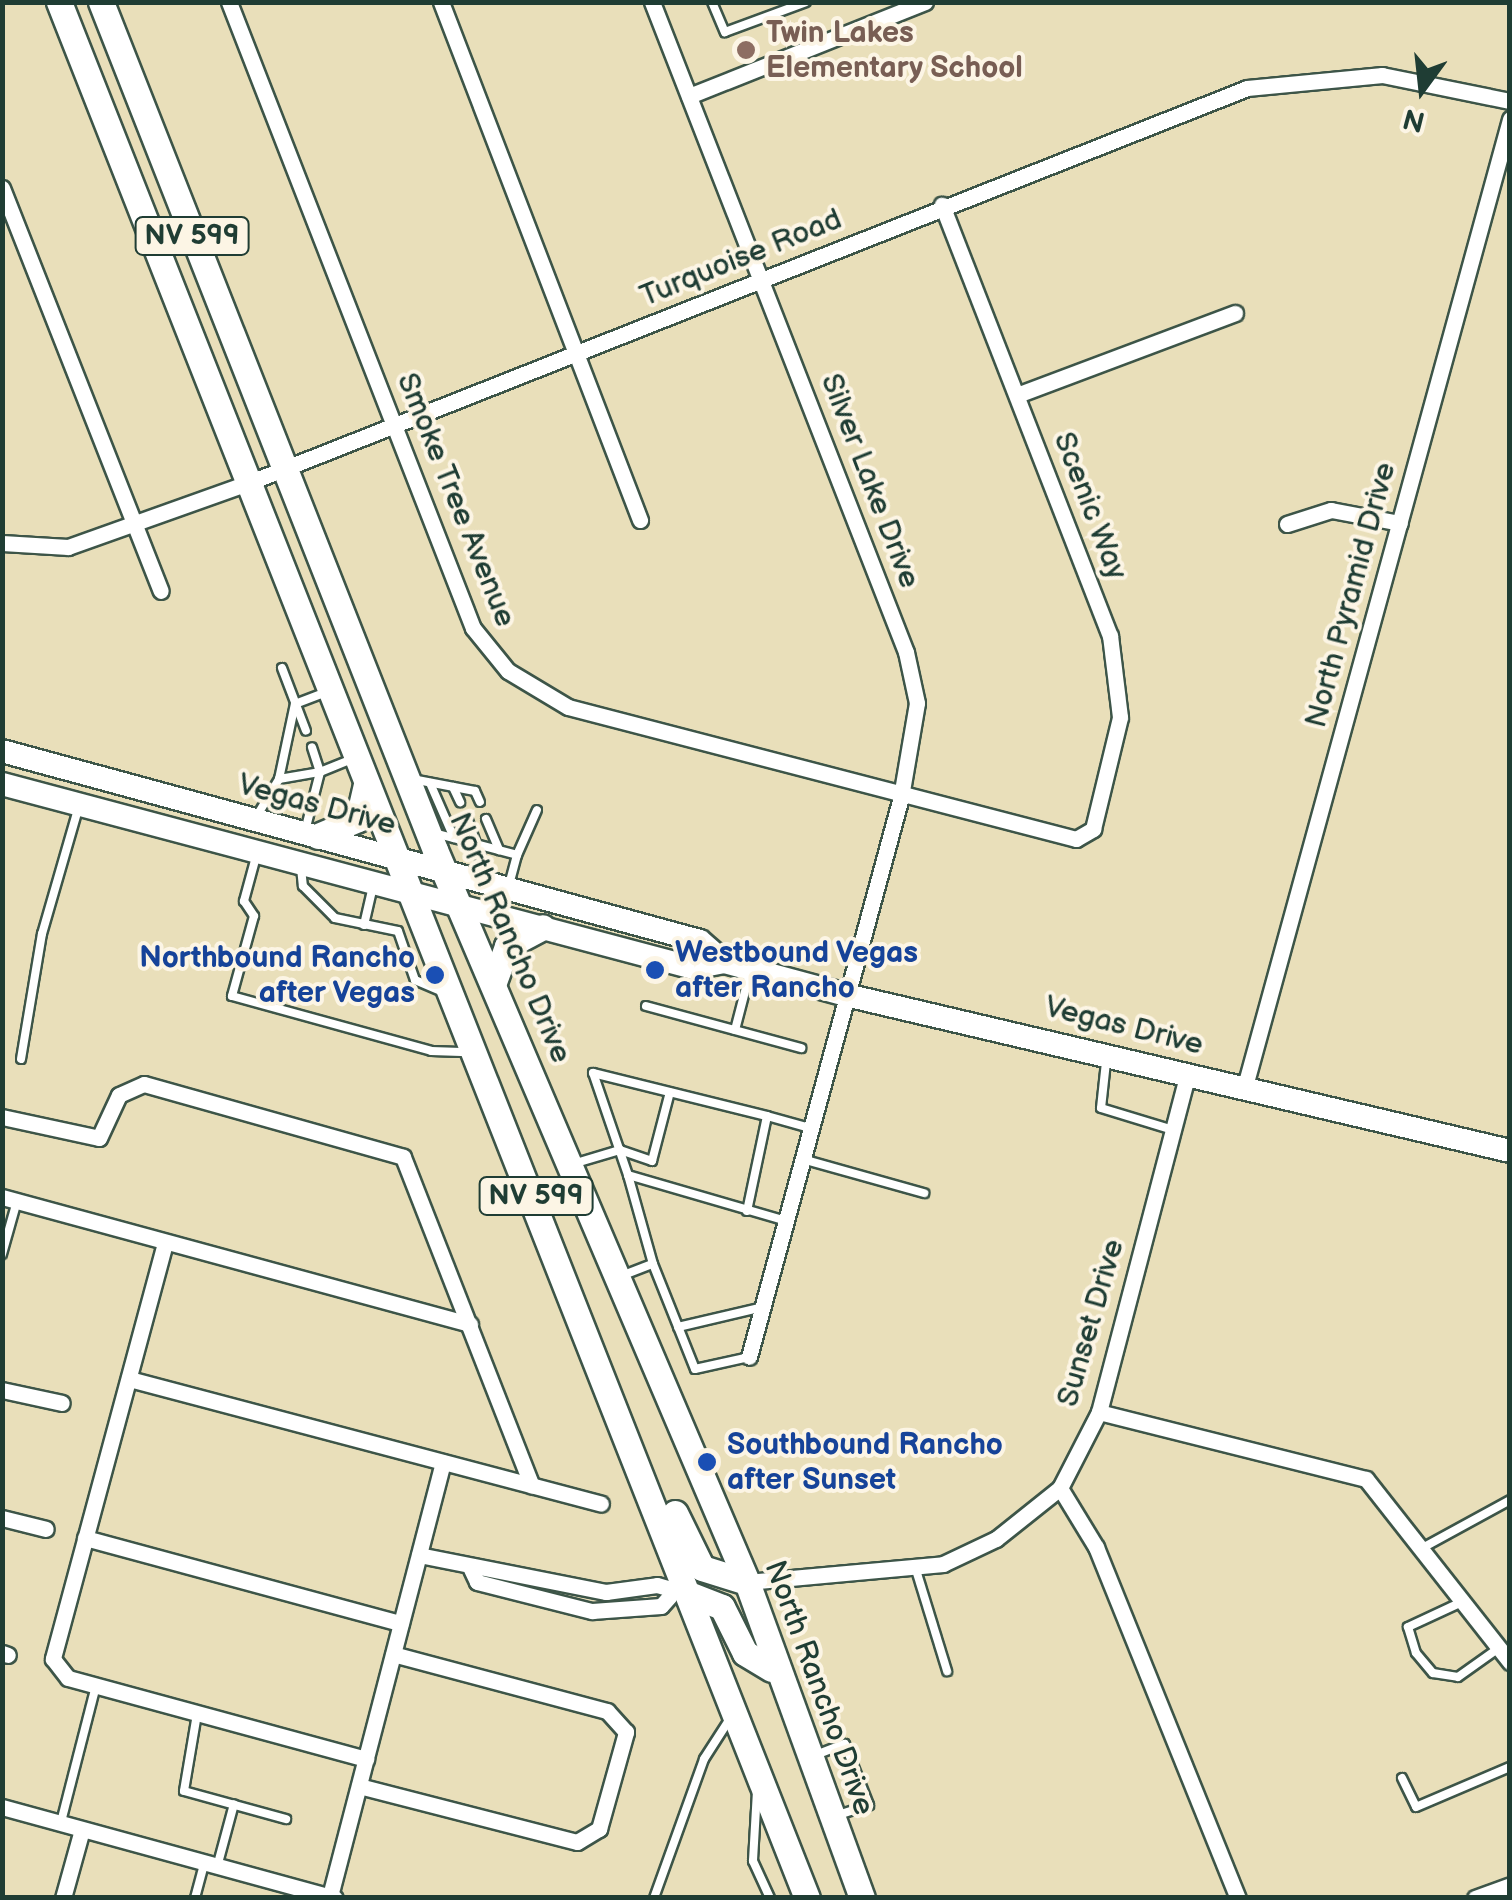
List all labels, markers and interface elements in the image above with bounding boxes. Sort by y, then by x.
place label: Twin Lakes Elementary School [766,15,1024,86]
marker: Twin Lakes Elementary School [735,39,757,61]
north arrow [1372,40,1472,140]
text: N [1400,101,1429,138]
street label: Turquoise Road [635,201,847,315]
road number: NV 599 [134,213,250,259]
street label: Smoke Tree Avenue [389,368,523,632]
street label: Silver Lake Drive [813,369,927,593]
street label: Scenic Way [1045,427,1135,585]
street label: North Pyramid Drive [1298,458,1404,732]
street label: Vegas Drive [234,767,400,843]
street label: North Rancho Drive [441,808,579,1068]
place label: Westbound Vegas after Rancho [675,935,920,1006]
place label: Northbound Rancho after Vegas [139,940,415,1010]
marker: Westbound Vegas after Rancho [644,959,666,981]
marker: Northbound Rancho after Vegas [424,964,446,986]
street label: Vegas Drive [1041,989,1207,1063]
road number: NV 599 [478,1173,594,1219]
street label: Sunset Drive [1050,1235,1132,1411]
place label: Southbound Rancho after Sunset [727,1427,1003,1498]
marker: Southbound Rancho after Sunset [696,1451,718,1473]
street label: North Rancho Drive [756,1556,882,1820]

